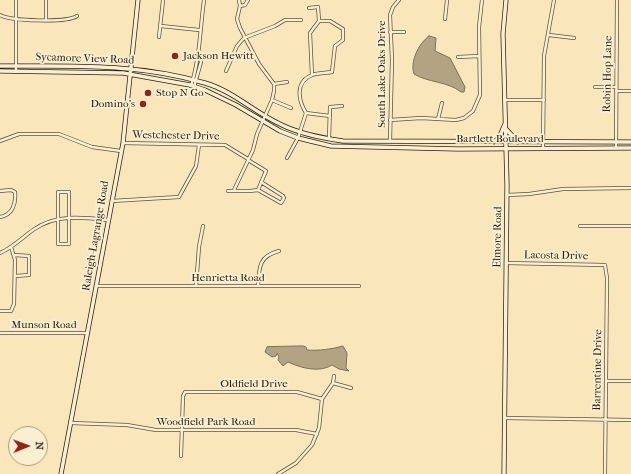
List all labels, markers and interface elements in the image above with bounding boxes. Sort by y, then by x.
street label: South Lake Oaks Drive [375,20,389,128]
street label: Robin Hop Lane [601,35,615,113]
place label: Jackson Hewitt [183,49,254,63]
street label: Sycamore View Road [35,51,135,67]
marker: Jackson Hewitt [170,51,180,61]
place label: Stop N Go [156,86,204,100]
marker: Stop N Go [143,88,153,98]
place label: Domino's [90,97,135,111]
marker: Domino's [138,99,148,109]
street label: Westchester Drive [132,129,220,143]
street label: Bartlett Boulevard [456,132,544,146]
street label: Raleigh-Lagrange Road [80,180,112,292]
street label: Elmore Road [491,206,505,268]
street label: Lacosta Drive [524,249,588,263]
street label: Henrietta Road [191,271,265,285]
street label: Munson Road [11,318,77,332]
street label: Barrentine Drive [591,329,605,411]
street label: Oldfield Drive [220,377,288,391]
street label: Woodfield Park Road [157,415,255,429]
north arrow [8,426,48,466]
text: N [33,441,46,450]

